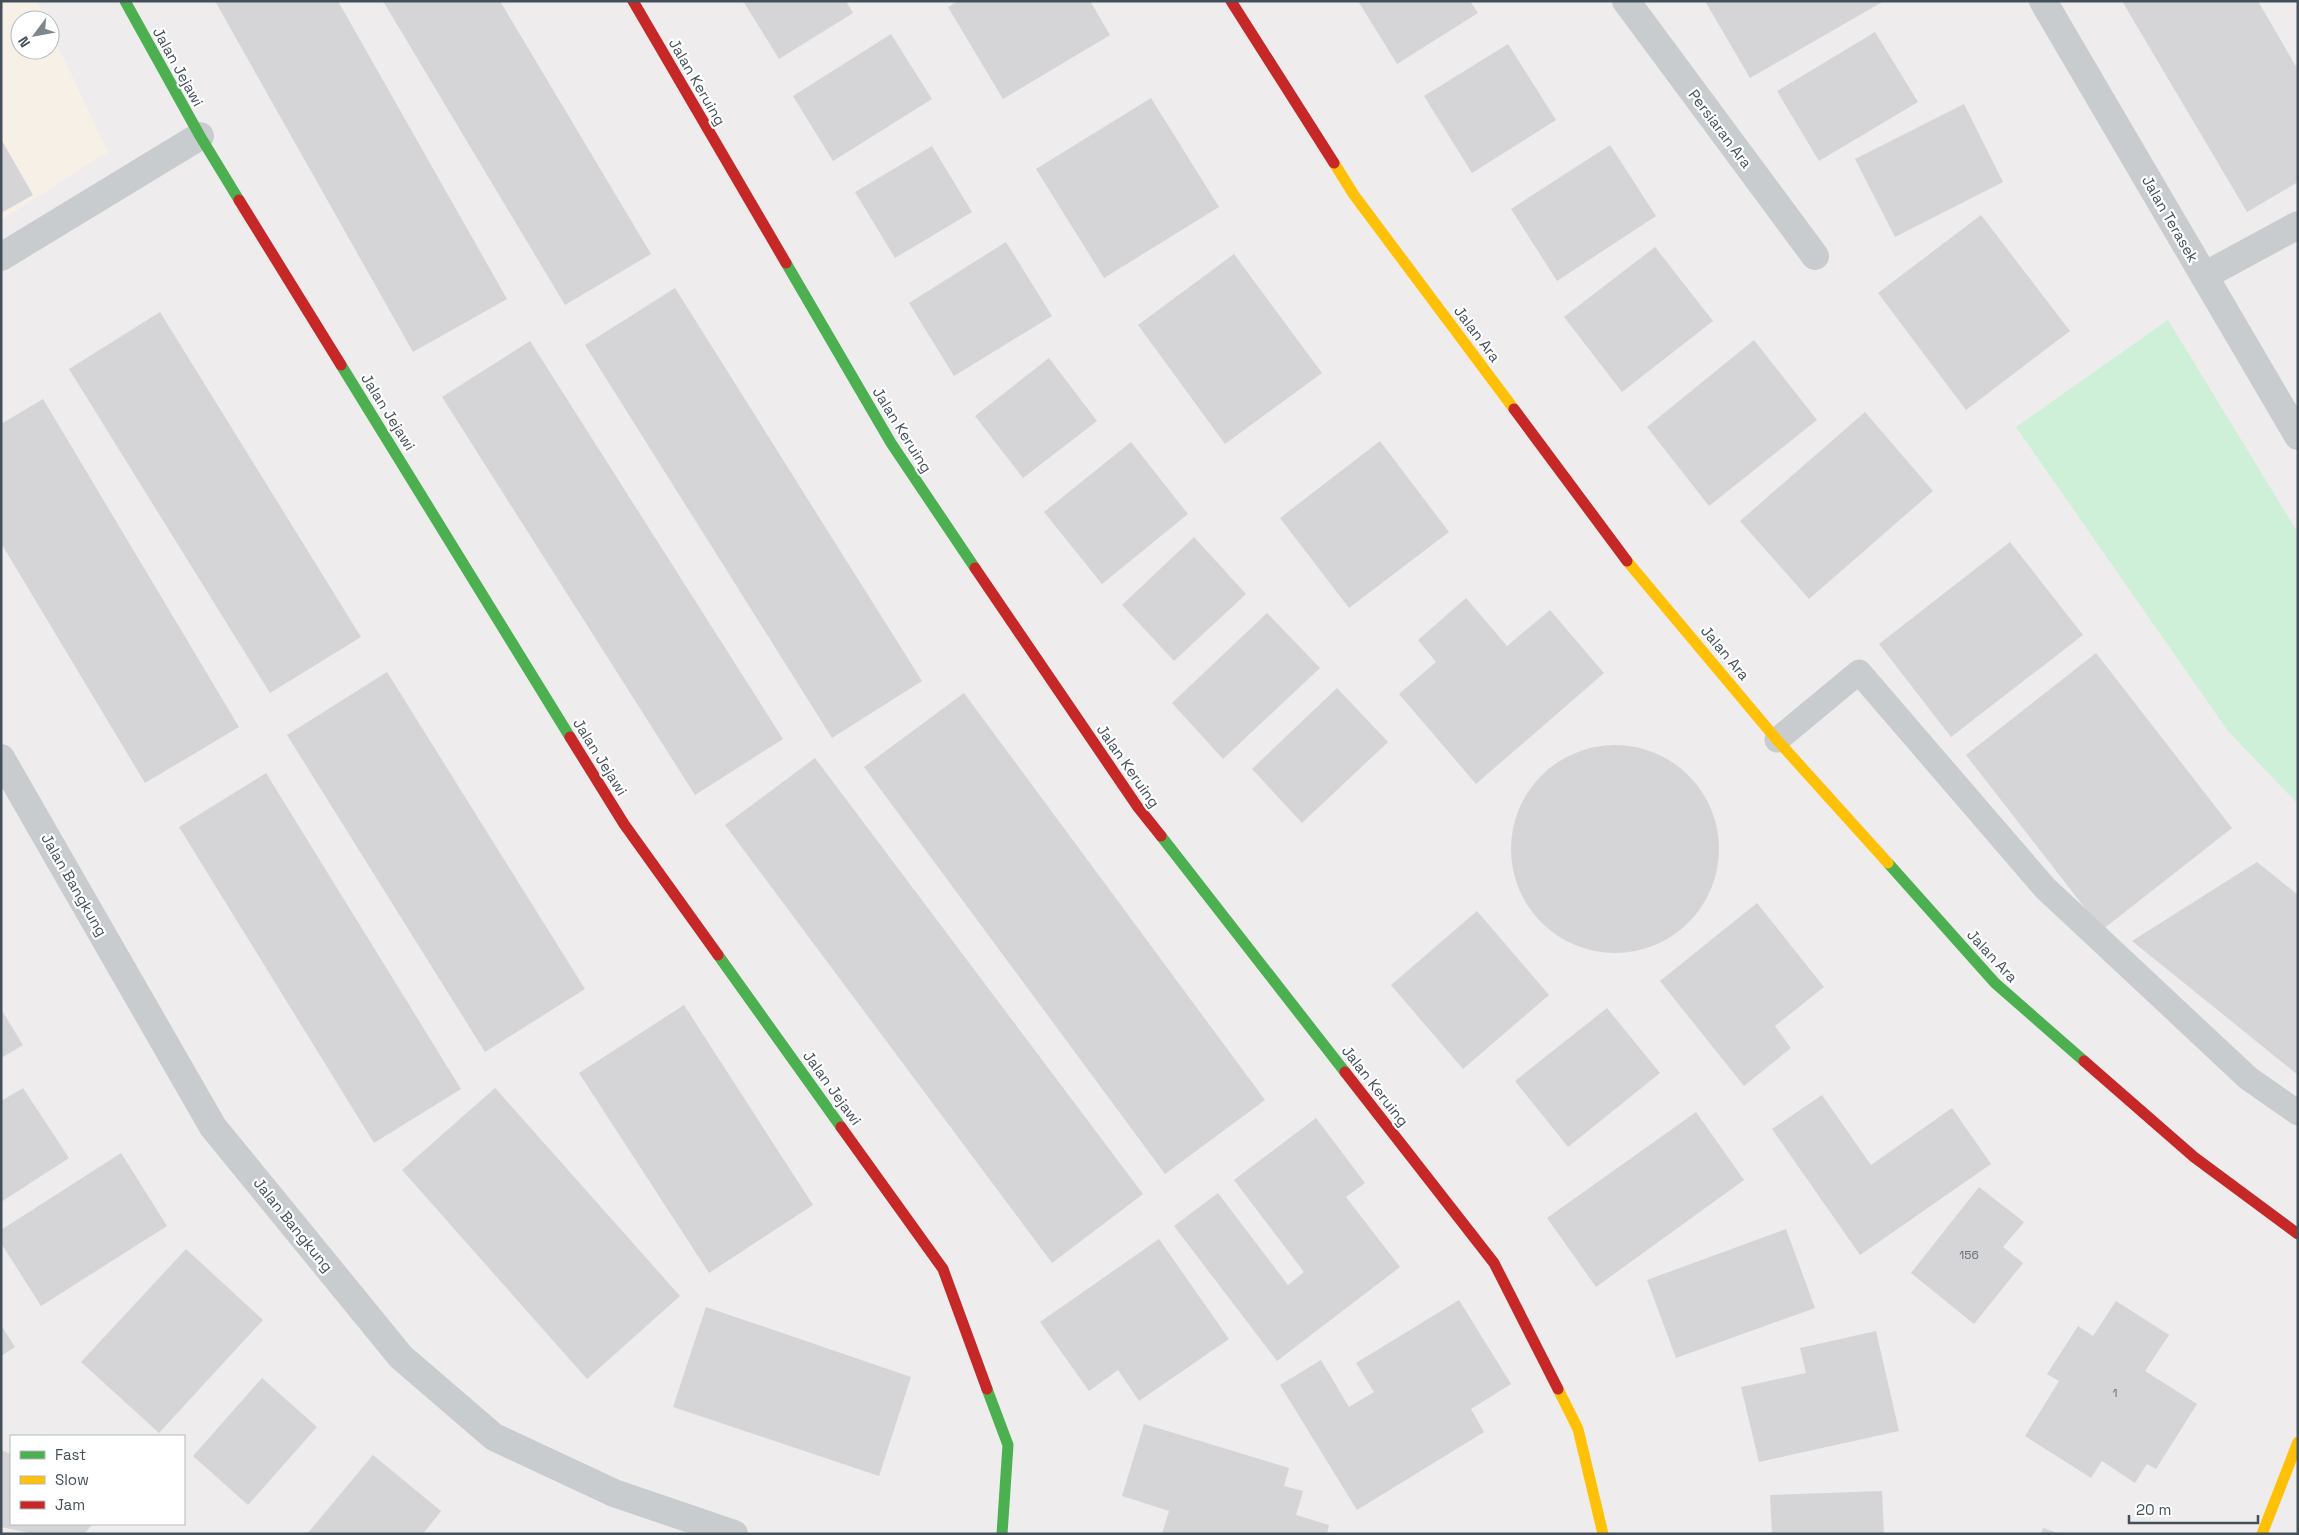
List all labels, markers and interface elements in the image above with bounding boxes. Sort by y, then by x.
north arrow [10,10,60,60]
street label: Jalan Jejawi [149,24,208,110]
text: N [14,33,34,51]
street label: Jalan Keruing [665,35,730,129]
street label: Persiaran Ara [1685,86,1756,172]
street label: Jalan Terasek [2138,172,2203,266]
street label: Jalan Ara [1450,302,1505,366]
street label: Jalan Jejawi [357,369,420,454]
street label: Jalan Keruing [869,383,936,476]
street label: Jalan Ara [1697,621,1754,684]
street label: Jalan Jejawi [569,714,632,799]
street label: Jalan Keruing [1093,720,1164,811]
street label: Jalan Bangkung [37,830,112,940]
street label: Jalan Ara [1963,925,2022,986]
street label: Jalan Keruing [1338,1041,1413,1130]
street label: Jalan Jejawi [799,1047,866,1129]
street label: Jalan Bangkung [250,1174,337,1276]
house number: 156 [1959,1247,1979,1263]
house number: 1 [2112,1385,2118,1401]
legend [10,1435,185,1525]
text: Fast [55,1445,86,1464]
text: Slow [55,1470,89,1489]
scale bar [2129,1492,2258,1524]
text: Jam [55,1495,85,1514]
text: 20 m [2136,1500,2171,1519]

